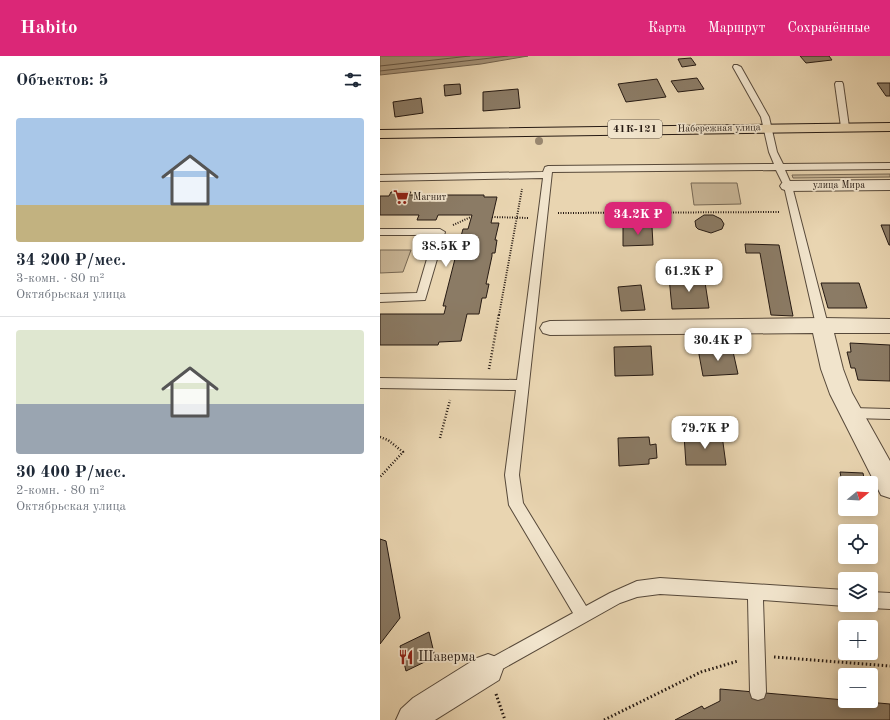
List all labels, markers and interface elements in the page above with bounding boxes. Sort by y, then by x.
text: Habito [20,19,77,38]
text: Карта [648,21,686,35]
text: Маршрут [708,21,765,35]
text: Сохранённые [787,21,870,35]
icon: filters [342,69,364,91]
text: Объектов: 5 [16,72,108,89]
road number: 41К-121 [608,120,662,138]
street label: Набережная улица [677,122,761,134]
icon: home [154,144,226,216]
street label: улица Мира [813,180,865,190]
supermarket icon: Магнит [392,188,410,206]
place label: Магнит [413,192,447,202]
pin: 34.2K ₽ [601,202,675,236]
text: 34.2K ₽ [613,208,663,221]
pin: 38.5K ₽ [409,234,483,268]
text: 38.5K ₽ [421,240,471,253]
text: 34 200 ₽/мес. [16,252,126,269]
pin: 61.2K ₽ [652,259,726,293]
text: 61.2K ₽ [664,265,714,278]
text: 3-комн. · 80 m² [16,272,104,285]
text: Октябрьская улица [16,288,126,301]
pin: 30.4K ₽ [681,328,755,362]
text: 30.4K ₽ [693,334,743,347]
icon: home [154,356,226,428]
pin: 79.7K ₽ [668,416,742,450]
text: 79.7K ₽ [680,422,730,435]
text: 30 400 ₽/мес. [16,464,126,481]
north arrow [838,476,878,516]
map controls [838,476,878,708]
text: 2-комн. · 80 m² [16,484,104,497]
text: Октябрьская улица [16,500,126,513]
button: locate [838,524,878,564]
button: layers [838,572,878,612]
button: + [838,620,878,660]
restaurant icon: Шаверма [397,648,415,666]
place label: Шаверма [418,650,476,664]
button: − [838,668,878,708]

